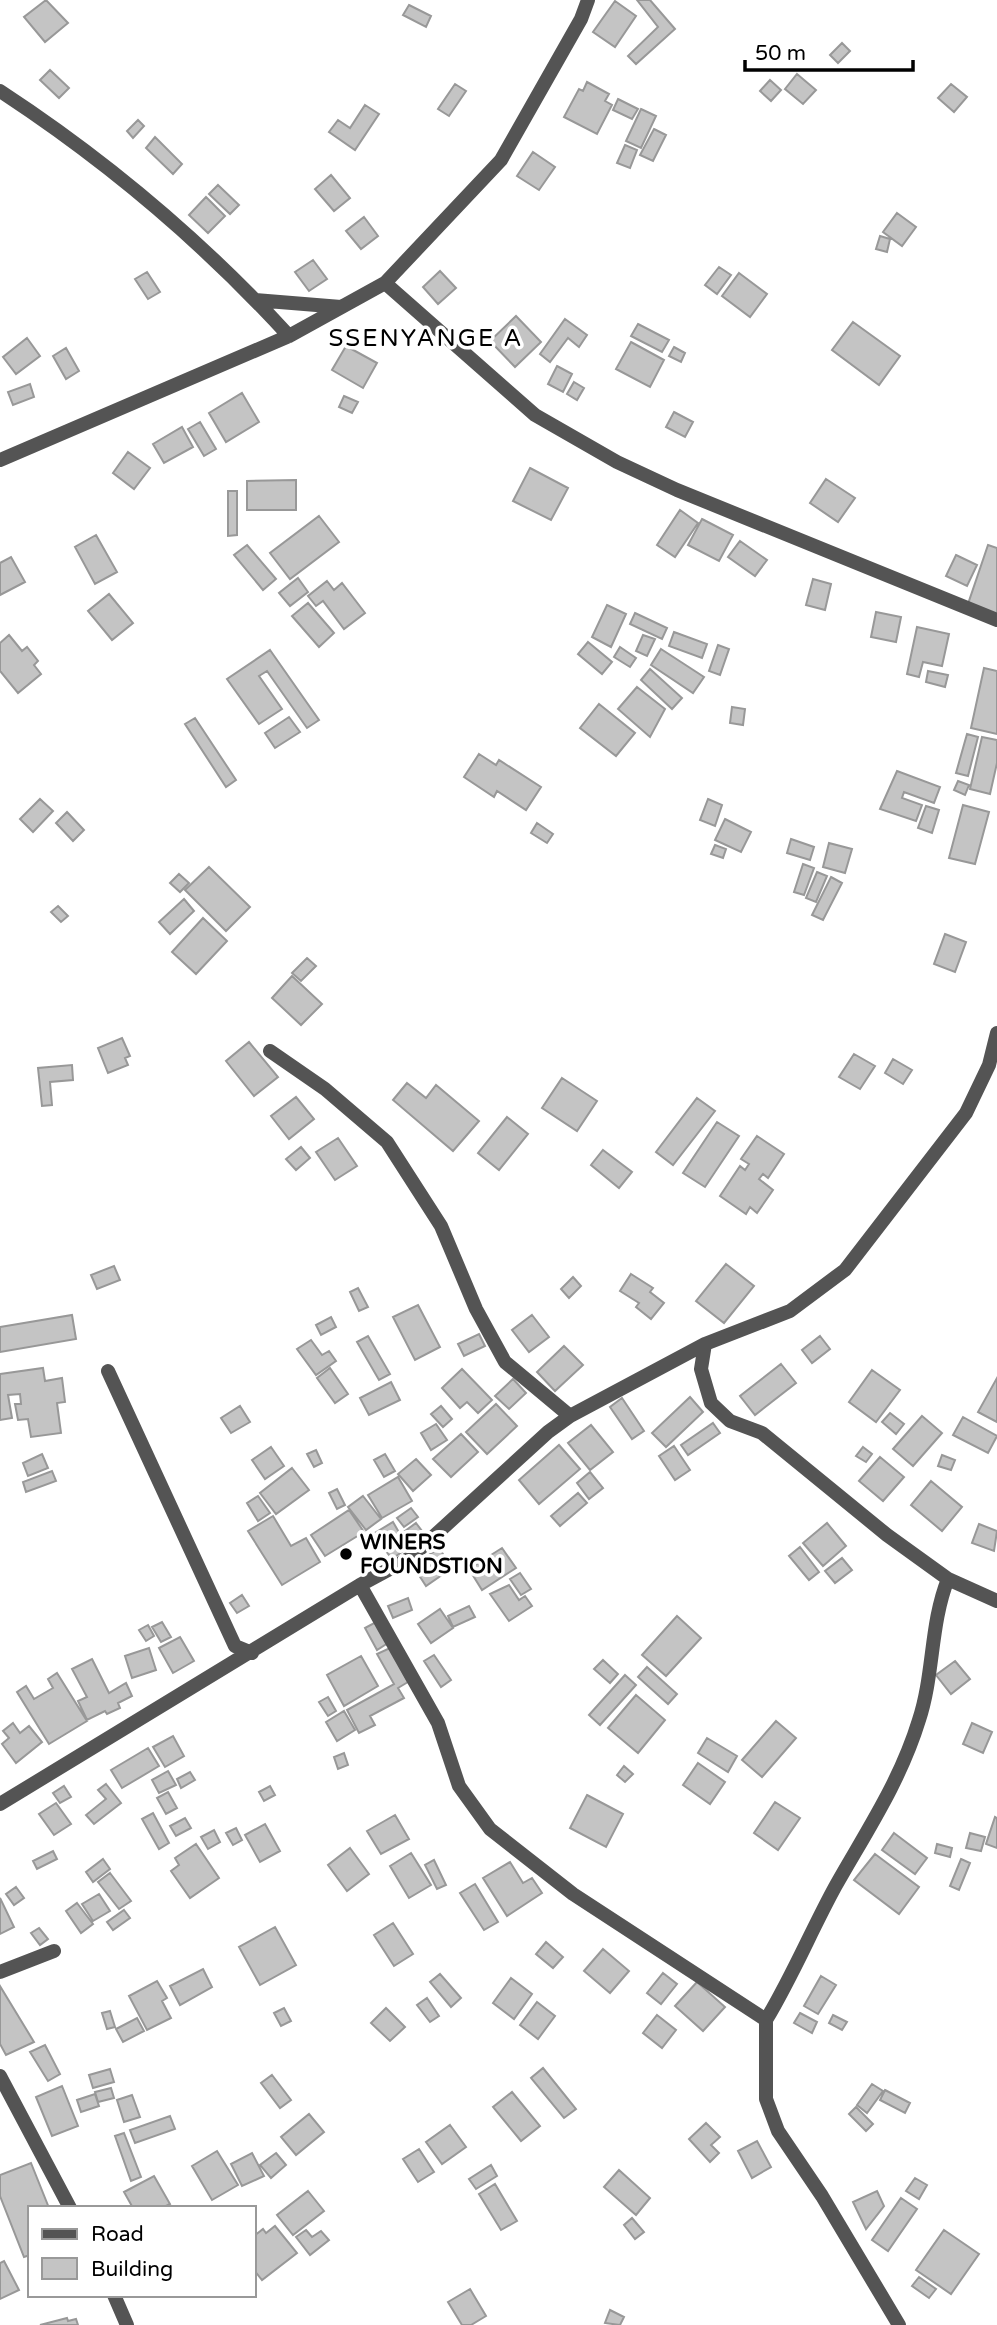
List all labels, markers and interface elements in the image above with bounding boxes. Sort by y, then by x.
scale bar [745,28,913,72]
text: 50 m [755,41,806,66]
district label: SSENYANGE A [329,324,523,353]
place label: WINERS FOUNDSTION [360,1530,503,1579]
marker: WINERS FOUNDSTION [338,1546,354,1562]
legend [28,2206,256,2297]
text: Road [91,2222,144,2247]
text: Building [91,2257,173,2282]

